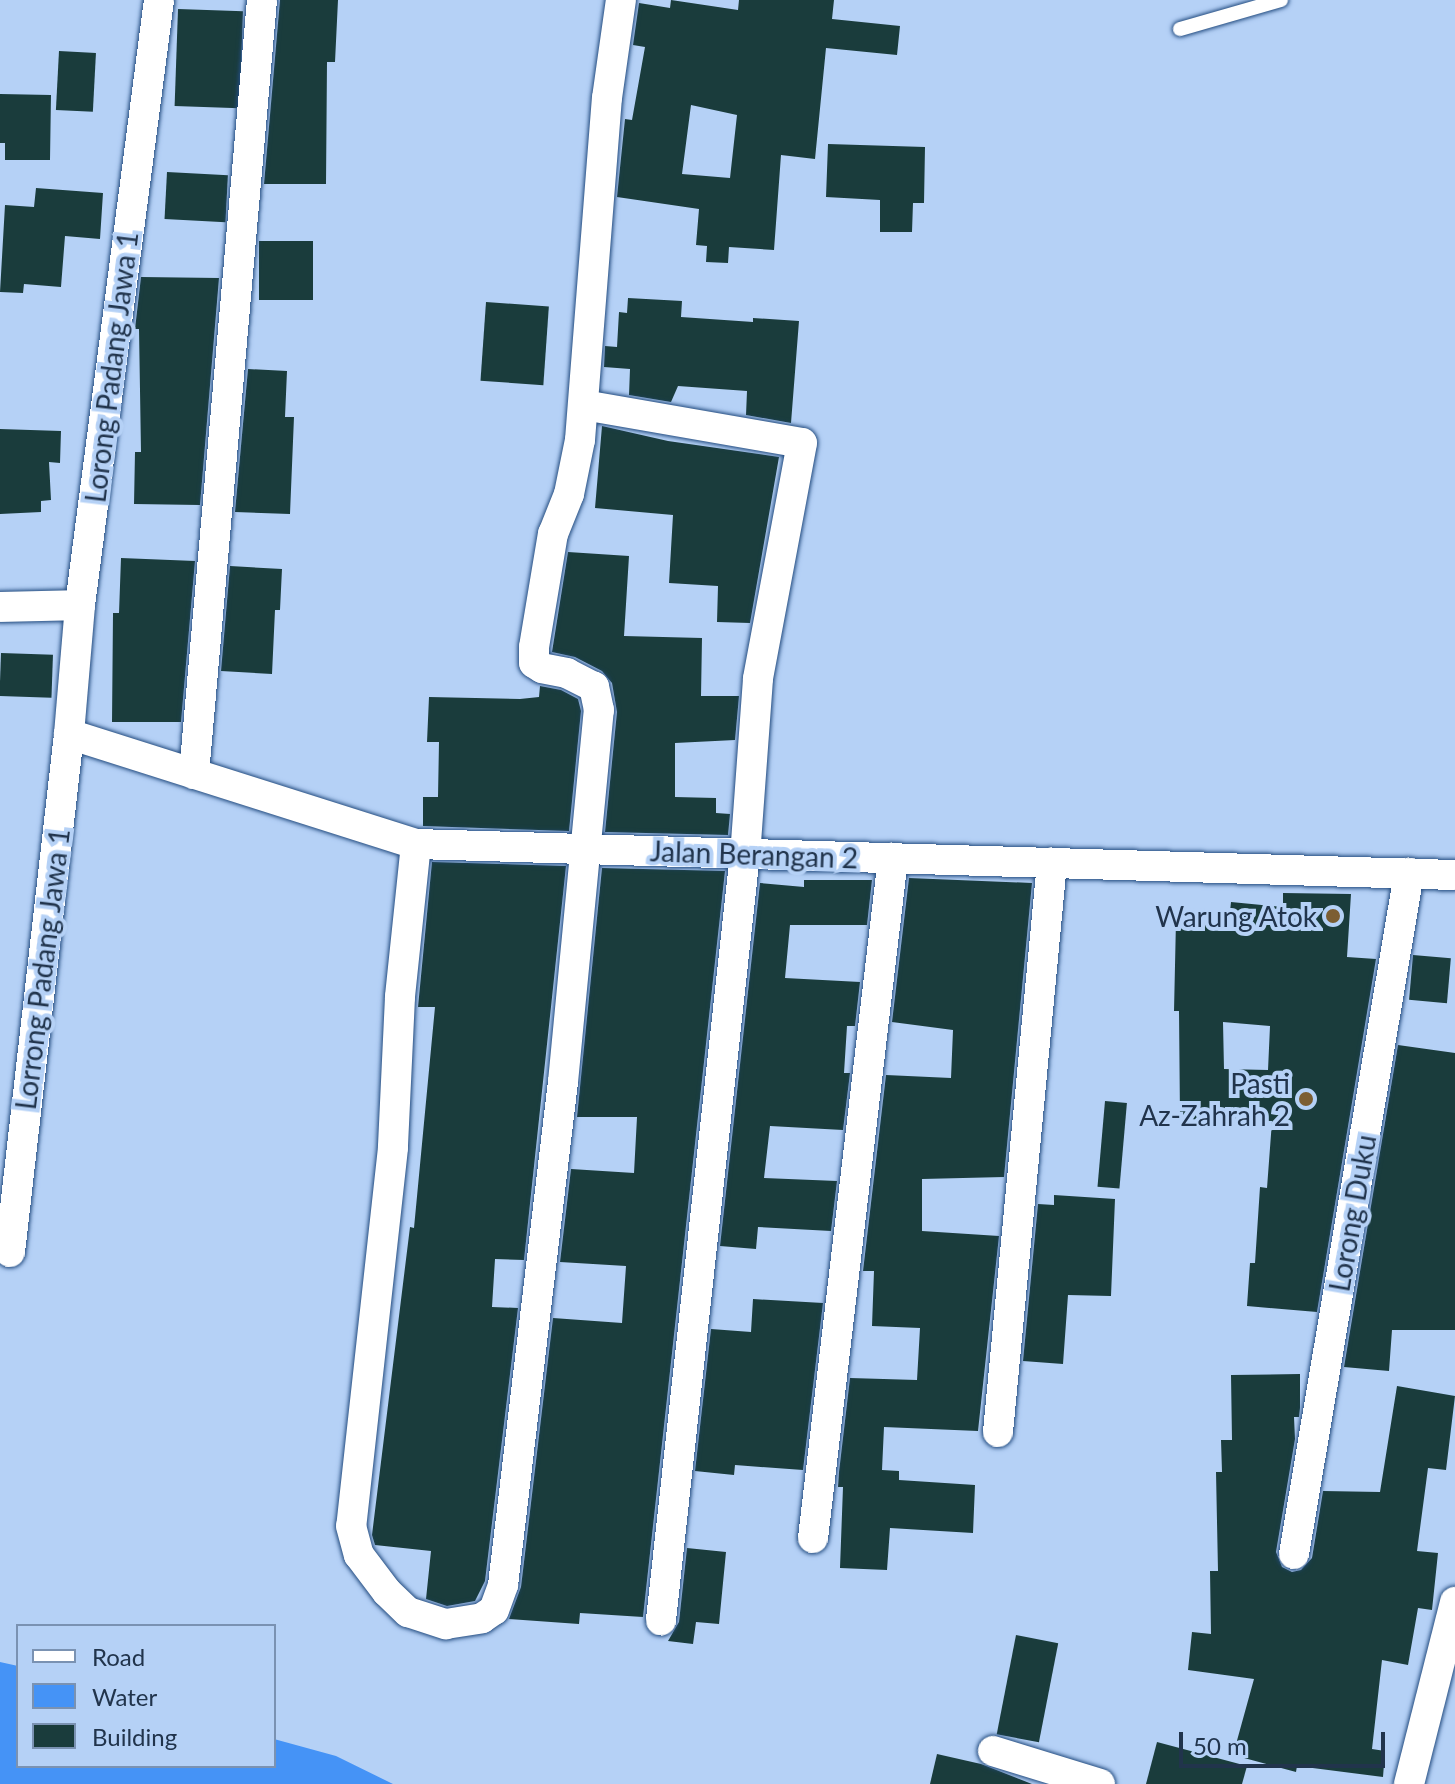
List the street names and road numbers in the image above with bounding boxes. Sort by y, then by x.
street label: Lorong Padang Jawa 1 [78,229,144,505]
street label: Lorrong Padang Jawa 1 [8,826,76,1112]
street label: Jalan Berangan 2 [649,834,859,874]
street label: Lorong Duku [1322,1132,1382,1294]

